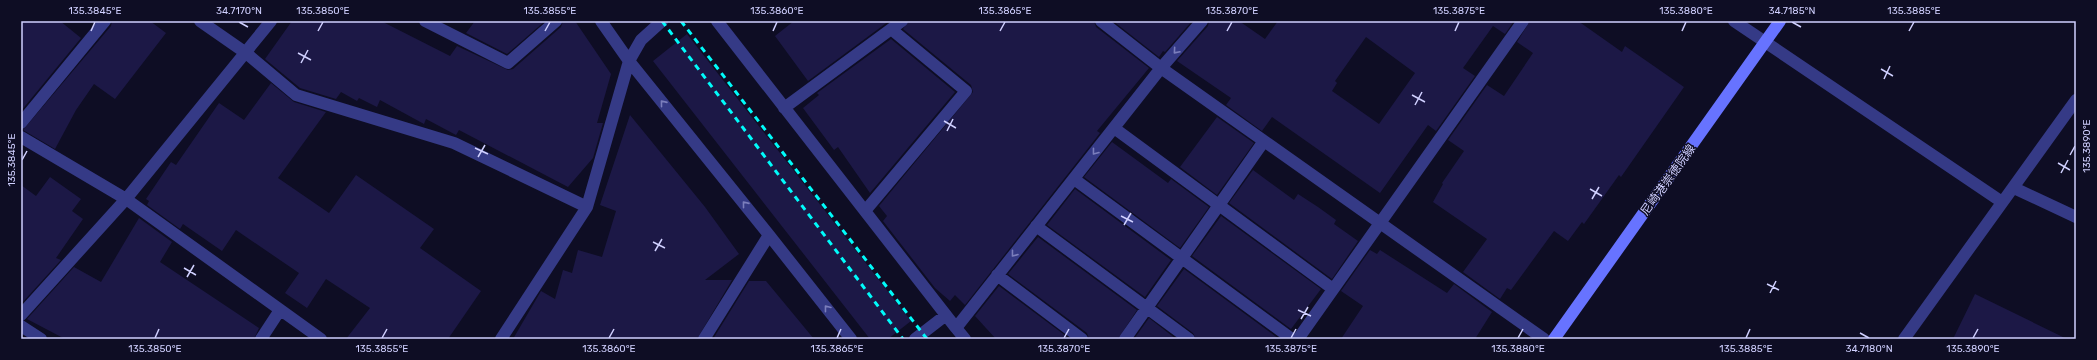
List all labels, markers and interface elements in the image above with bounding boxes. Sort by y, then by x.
text: 135.3845°E [68,5,122,17]
text: 34.7170°N [216,5,262,17]
text: 135.3850°E [296,5,350,17]
text: 135.3855°E [524,5,576,17]
text: 135.3860°E [750,5,804,17]
text: 135.3865°E [979,5,1031,17]
text: 135.3870°E [1206,5,1258,17]
text: 135.3875°E [1433,5,1485,17]
text: 135.3880°E [1659,5,1713,17]
text: 34.7185°N [1769,5,1815,17]
text: 135.3885°E [1887,5,1941,17]
one-way arrow [1174,46,1181,53]
one-way arrow [660,101,667,108]
text: 135.3890°E [2081,119,2093,173]
text: 135.3845°E [6,133,18,187]
street label: 尼崎港崇徳院線 [1638,142,1698,218]
one-way arrow [1092,147,1099,154]
one-way arrow [742,202,749,209]
one-way arrow [1012,249,1019,256]
one-way arrow [824,306,831,313]
text: 135.3850°E [128,343,182,355]
text: 135.3855°E [356,343,408,355]
text: 135.3860°E [582,343,636,355]
text: 135.3865°E [811,343,863,355]
text: 135.3870°E [1038,343,1090,355]
text: 135.3875°E [1265,343,1317,355]
text: 135.3880°E [1491,343,1545,355]
text: 135.3885°E [1719,343,1773,355]
text: 34.7180°N [1845,343,1893,355]
text: 135.3890°E [1946,343,2000,355]

